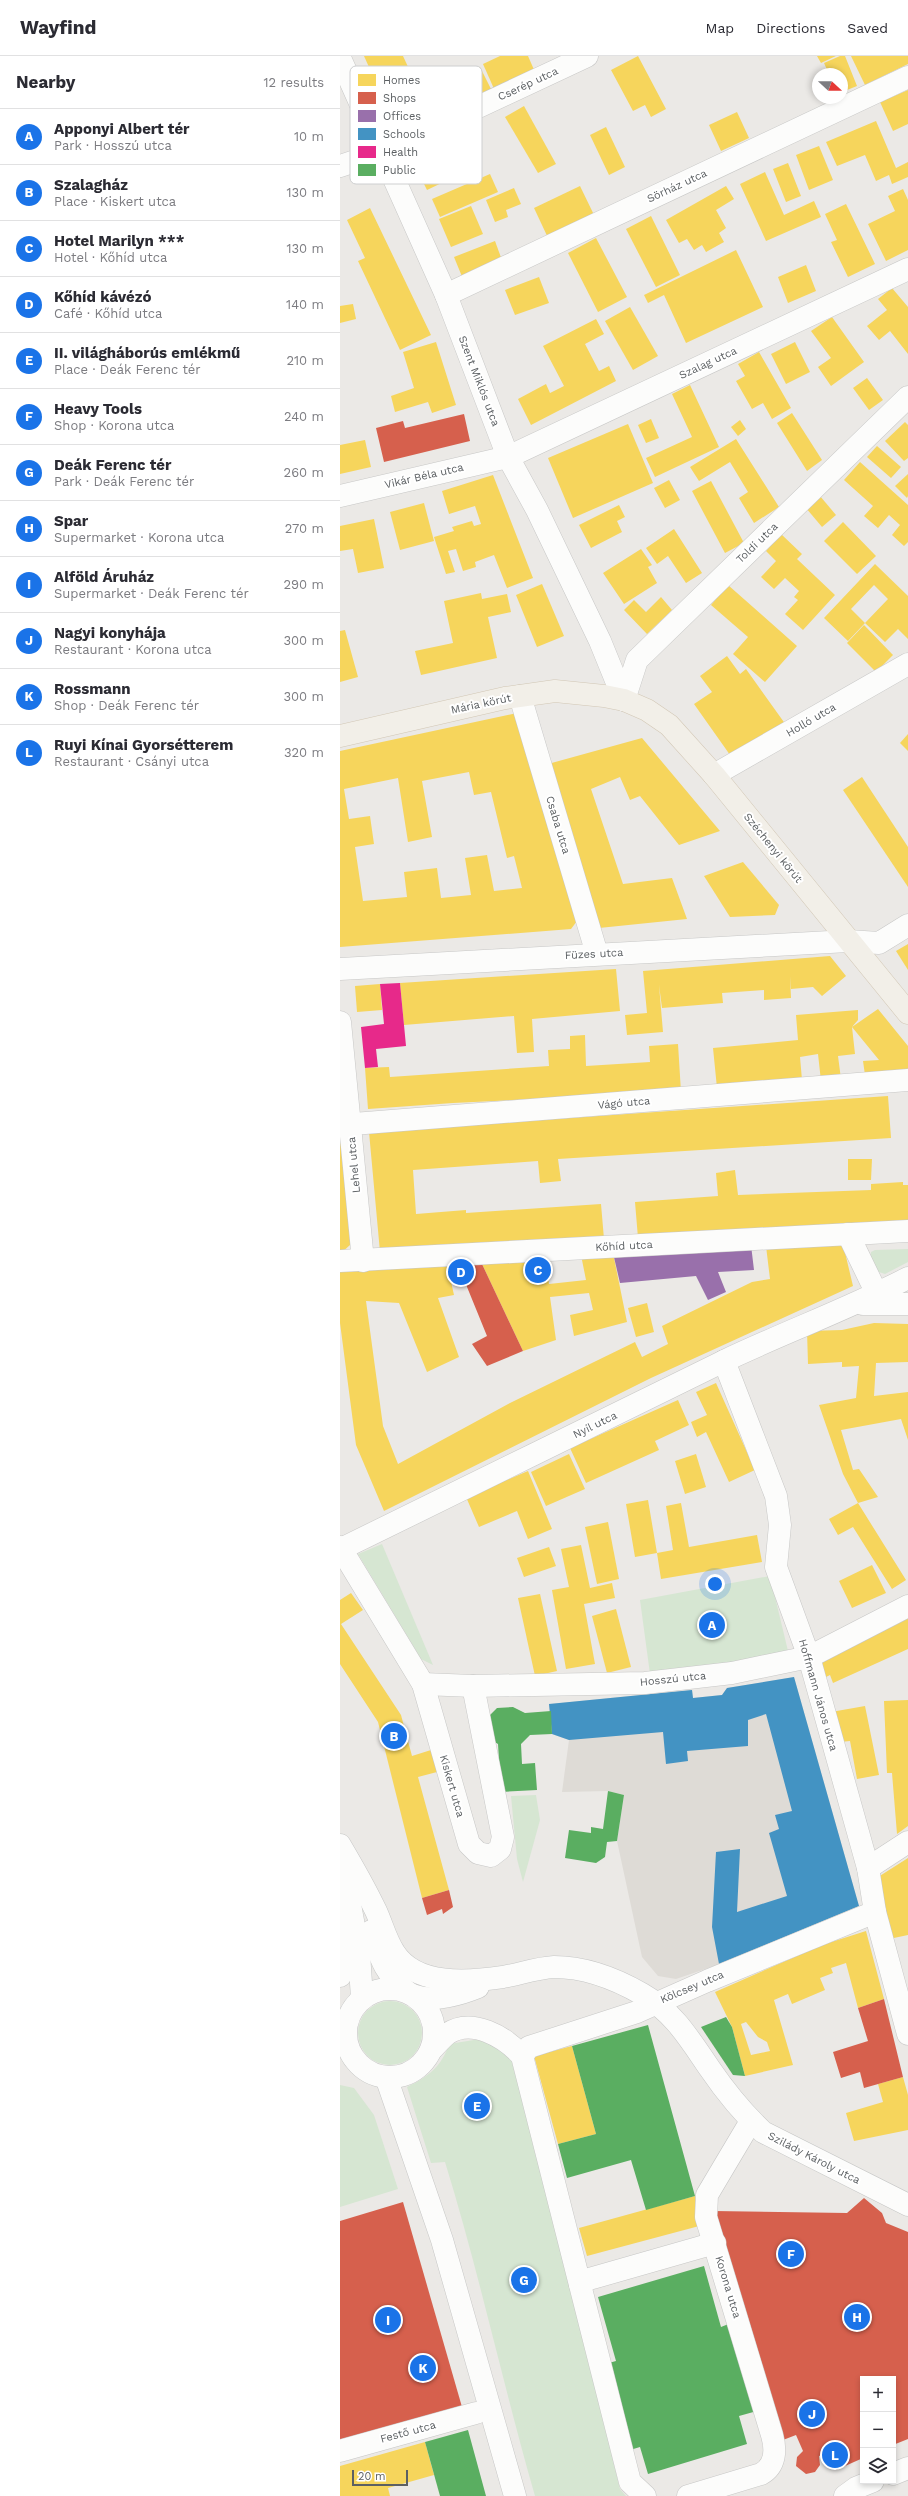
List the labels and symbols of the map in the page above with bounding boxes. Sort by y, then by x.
street label: Cserép utca [496,64,560,104]
legend [350,66,482,184]
north arrow [812,68,848,104]
text: Homes [383,74,420,87]
text: Shops [383,92,416,105]
text: Offices [383,110,421,123]
text: Schools [383,128,426,141]
text: Health [383,146,418,159]
text: Public [383,164,416,177]
street label: Sörház utca [645,166,709,206]
street label: Szent Miklós utca [456,334,502,428]
street label: Szalag utca [677,344,739,382]
street label: Vikár Béla utca [383,461,465,491]
street label: Toldi utca [734,520,780,566]
street label: Mária körút [450,691,513,717]
street label: Holló utca [784,701,838,739]
street label: Csaba utca [543,794,573,856]
street label: Széchenyi körút [741,810,805,886]
street label: Füzes utca [564,946,624,962]
street label: Vágó utca [597,1094,651,1112]
street label: Lehel utca [345,1136,363,1194]
street label: Kőhíd utca [595,1238,653,1254]
pin: C [525,1255,551,1285]
pin: D [448,1257,474,1287]
street label: Nyíl utca [571,1409,619,1441]
your location [705,1574,725,1594]
pin: A [699,1610,725,1640]
street label: Hoffmann János utca [796,1637,840,1753]
street label: Hosszú utca [639,1669,707,1689]
pin: B [381,1721,407,1751]
street label: Kiskert utca [437,1753,467,1819]
street label: Kölcsey utca [658,1968,726,2006]
pin: E [464,2091,490,2121]
street label: Szilády Károly utca [766,2129,862,2187]
pin: F [778,2239,804,2269]
street label: Korona utca [712,2254,744,2320]
pin: G [511,2265,537,2295]
pin: H [844,2302,870,2332]
pin: I [375,2305,401,2335]
pin: K [410,2353,436,2383]
pin: J [799,2399,825,2429]
street label: Festő utca [379,2418,437,2446]
pin: L [822,2440,848,2470]
scale bar [352,2468,408,2487]

